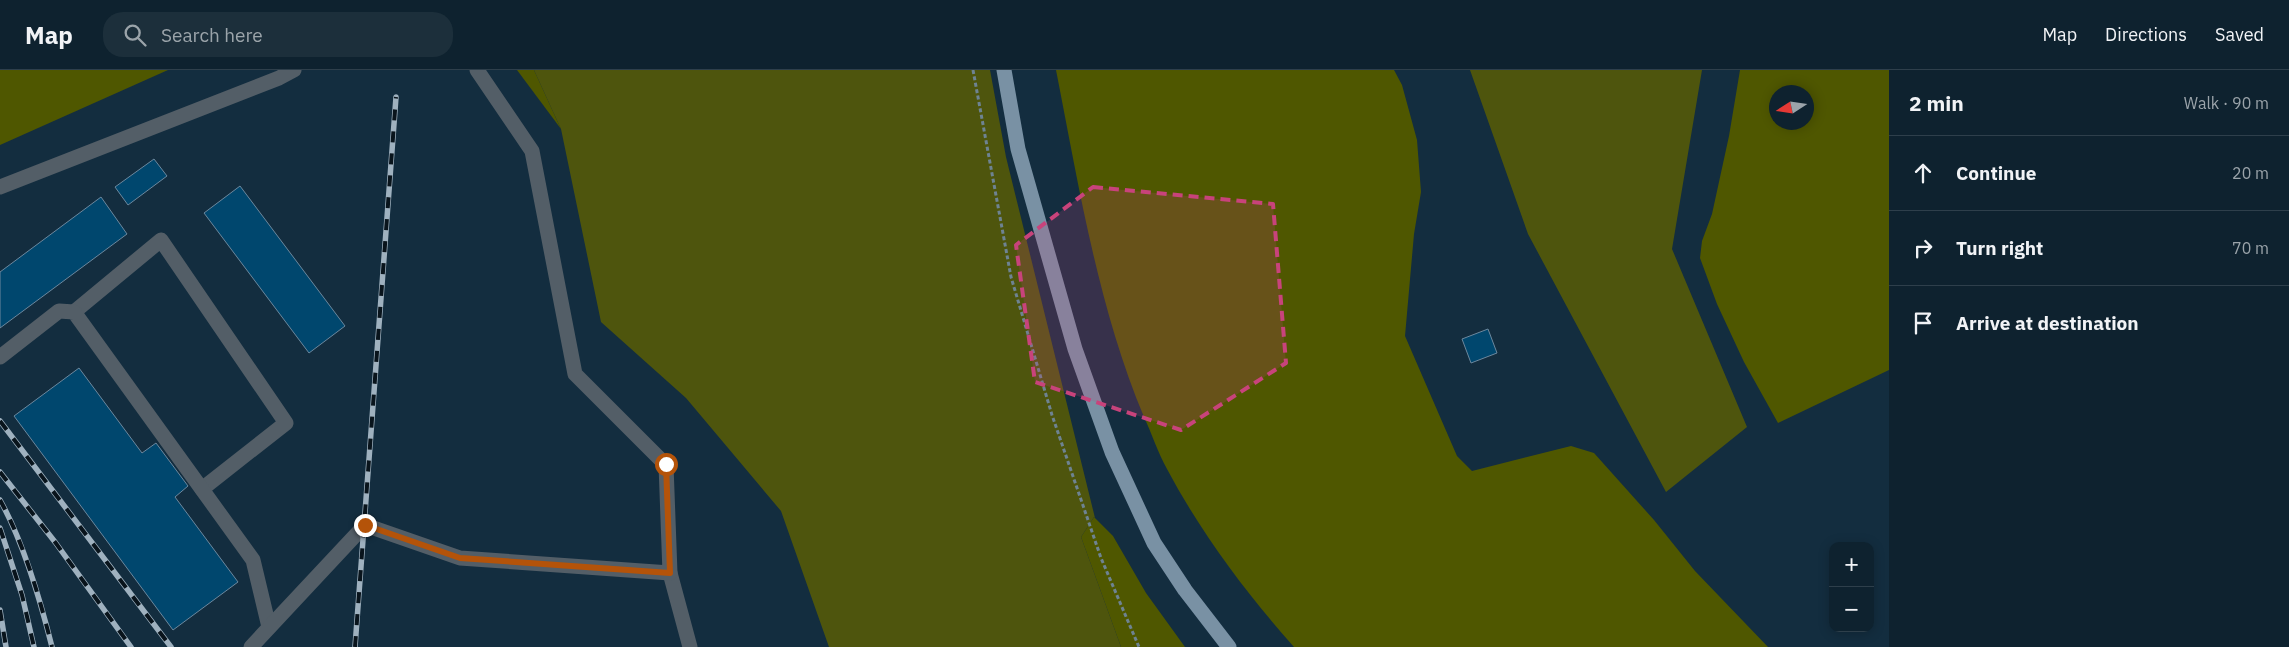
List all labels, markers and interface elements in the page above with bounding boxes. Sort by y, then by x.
search box [103,12,453,57]
text: Map [25,19,73,51]
icon: search [121,21,149,49]
text: Search here [161,23,263,47]
text: Map [2042,23,2077,46]
text: Directions [2105,23,2187,46]
text: Saved [2215,23,2264,46]
north arrow [1769,85,1814,130]
text: 2 min [1909,89,1964,117]
text: Walk · 90 m [2184,93,2269,113]
icon: ahead [1909,159,1937,187]
text: Continue [1956,161,2036,185]
text: 20 m [2232,163,2269,183]
icon: right [1909,234,1937,262]
text: Turn right [1956,236,2043,260]
text: 70 m [2232,238,2269,258]
icon: arrive [1909,309,1937,337]
text: Arrive at destination [1956,311,2139,335]
route start [655,453,678,476]
route end [354,514,377,537]
map controls [1829,542,1874,632]
button: + [1829,542,1874,587]
button: − [1829,587,1874,632]

